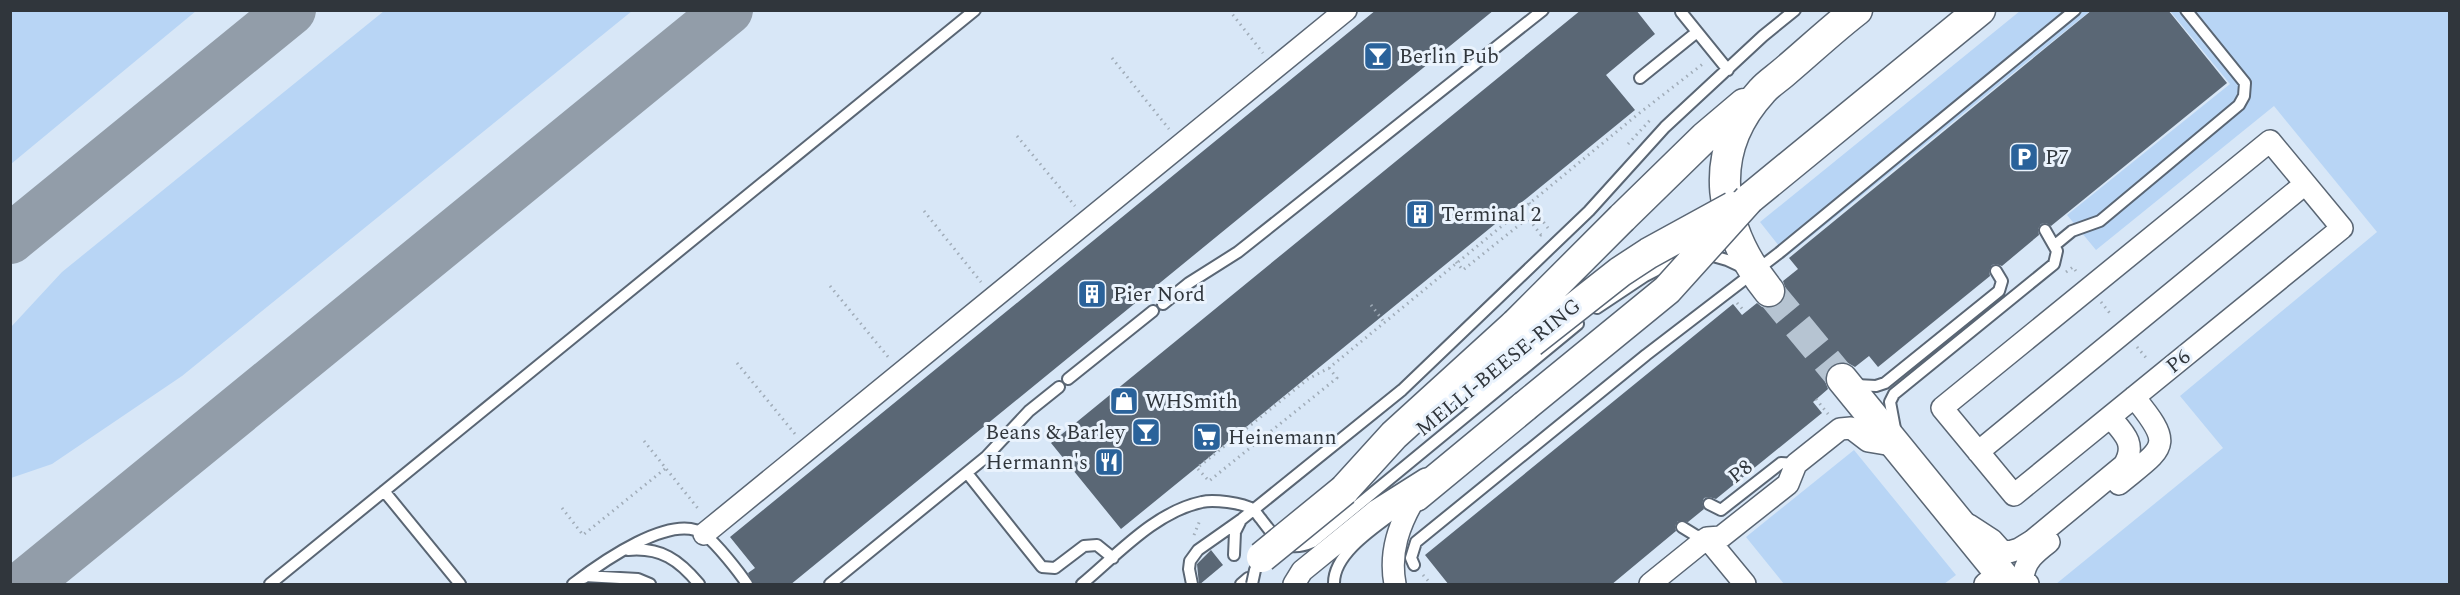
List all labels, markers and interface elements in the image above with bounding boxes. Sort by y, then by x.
bar icon: Berlin Pub [1362,40,1394,72]
place label: Berlin Pub [1399,41,1499,73]
parking icon: P7 [2008,141,2040,173]
place label: P7 [2045,142,2069,174]
building icon: Terminal 2 [1404,198,1436,230]
place label: Terminal 2 [1441,199,1541,231]
building icon: Pier Nord [1076,278,1108,310]
place label: Pier Nord [1113,279,1205,311]
street label: MELLI-BEESE-RING [1409,291,1588,445]
street label: P6 [2159,342,2198,382]
shop icon: WHSmith [1108,385,1140,417]
place label: WHSmith [1145,386,1238,418]
bar icon: Beans & Barley [1130,416,1162,448]
place label: Beans & Barley [985,417,1126,449]
supermarket icon: Heinemann [1191,421,1223,453]
place label: Heinemann [1228,422,1337,454]
restaurant icon: Hermann's [1093,446,1125,478]
place label: Hermann's [985,447,1088,479]
street label: P8 [1721,452,1760,492]

